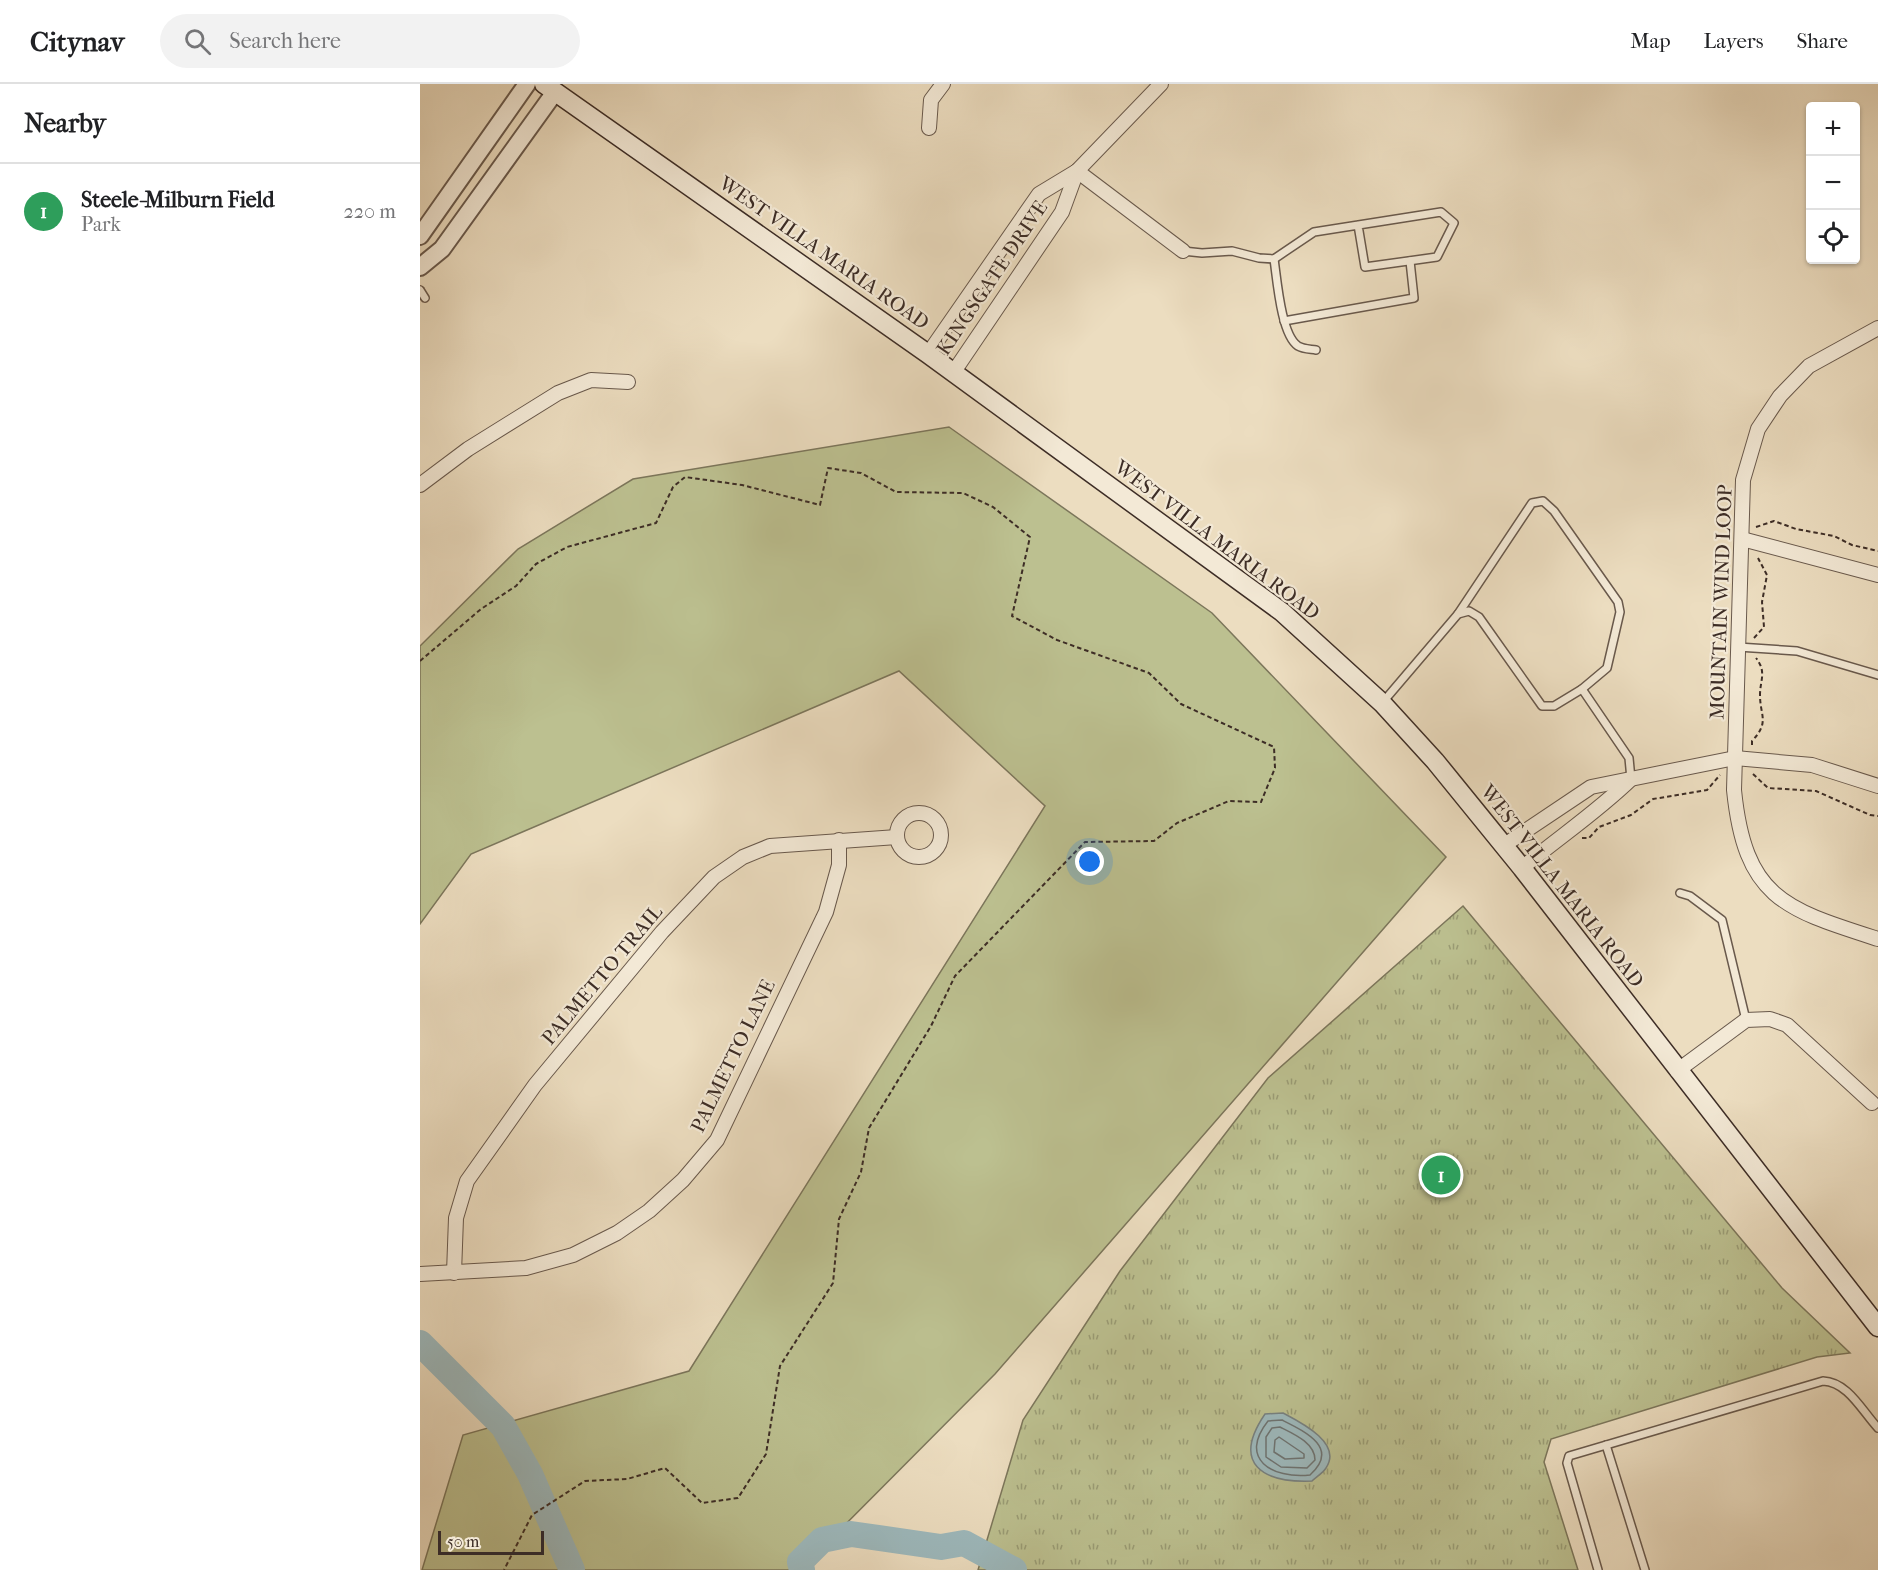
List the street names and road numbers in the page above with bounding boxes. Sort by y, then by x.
street label: WEST VILLA MARIA ROAD [714,171,933,334]
street label: KINGSGATE DRIVE [932,197,1052,359]
street label: WEST VILLA MARIA ROAD [1109,455,1324,625]
street label: MOUNTAIN WIND LOOP [1705,484,1737,720]
street label: WEST VILLA MARIA ROAD [1475,779,1648,992]
street label: PALMETTO TRAIL [537,901,667,1049]
street label: PALMETTO LANE [686,976,780,1136]

